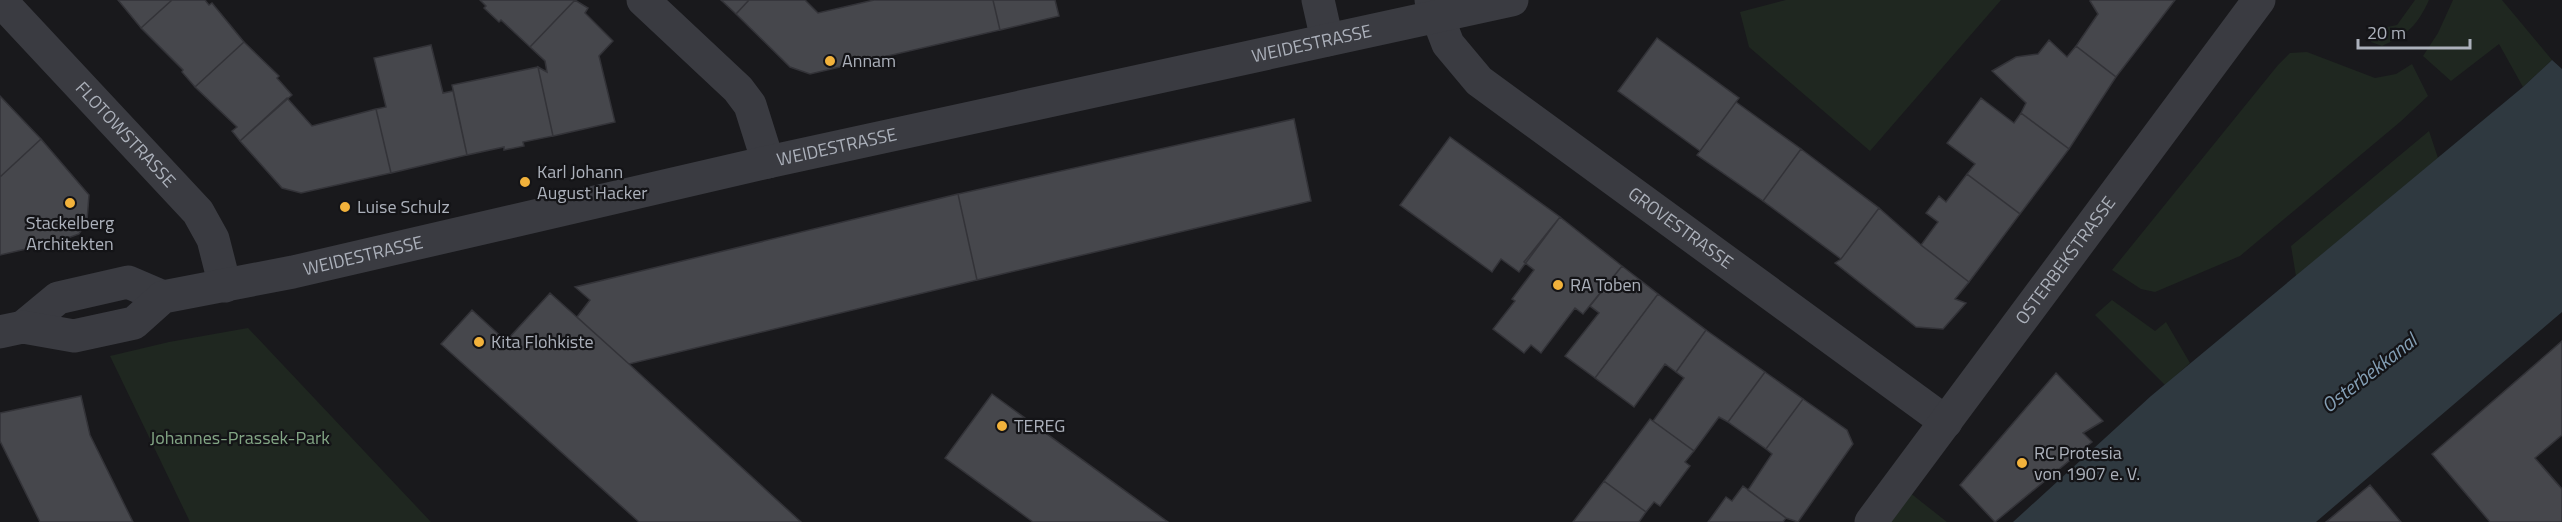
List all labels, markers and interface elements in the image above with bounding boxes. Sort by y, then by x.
scale bar [2358,12,2470,50]
street label: WEIDESTRASSE [1249,17,1374,69]
text: 20 m [2367,19,2406,46]
place label: Annam [842,47,896,74]
marker: Annam [823,54,837,68]
street label: FLOTOWSTRASSE [70,75,182,193]
street label: WEIDESTRASSE [774,120,899,173]
place label: Karl Johann August Hacker [537,158,647,206]
marker: Karl Johann August Hacker [518,175,532,189]
street label: GROVESTRASSE [1623,180,1739,275]
street label: OSTERBEKSTRASSE [2008,190,2122,330]
place label: Luise Schulz [357,193,450,220]
marker: Stackelberg Architekten [63,196,77,210]
marker: Luise Schulz [338,200,352,214]
place label: Stackelberg Architekten [26,209,114,257]
street label: WEIDESTRASSE [300,228,426,282]
place label: RA Toben [1570,271,1641,298]
marker: RA Toben [1551,278,1565,292]
water label: Osterbekkanal [2314,324,2425,420]
place label: Kita Flohkiste [491,328,594,355]
marker: Kita Flohkiste [472,335,486,349]
place label: TEREG [1014,412,1065,439]
marker: TEREG [995,419,1009,433]
park label: Johannes-Prassek-Park [150,424,330,451]
place label: RC Protesia von 1907 e. V. [2034,439,2140,487]
marker: RC Protesia von 1907 e. V. [2015,456,2029,470]

